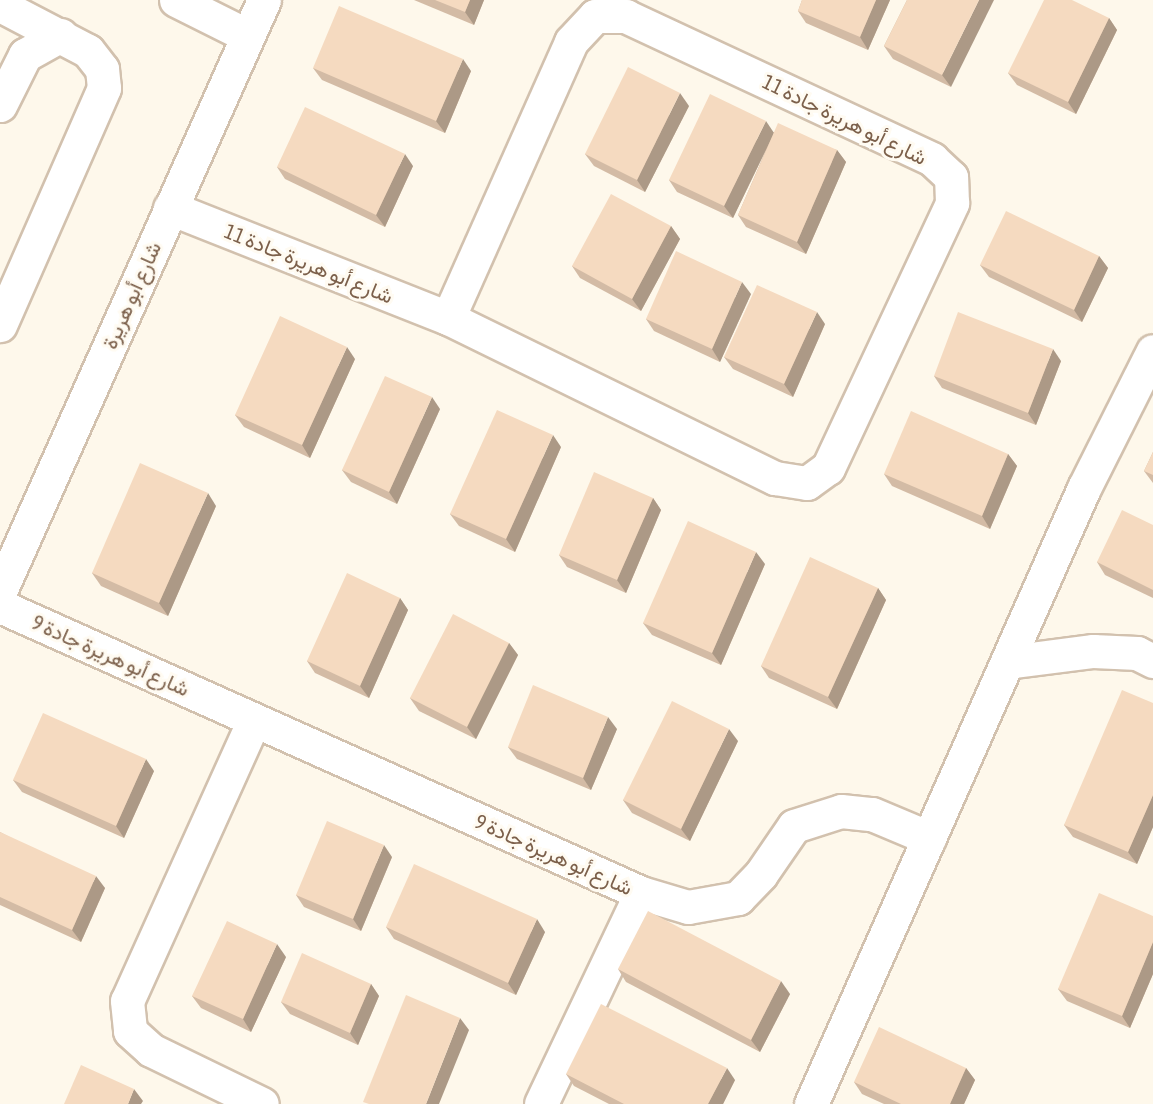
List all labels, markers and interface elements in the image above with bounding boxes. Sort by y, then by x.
street label: شارع أبو هريرة جادة 11 [759,68,931,170]
street label: شارع أبو هريرة جادة 11 [221,218,397,308]
street label: شارع أبو هريرة [96,238,166,352]
street label: شارع أبو هريرة جادة 9 [28,609,194,701]
street label: شارع أبو هريرة جادة 9 [471,808,637,900]

